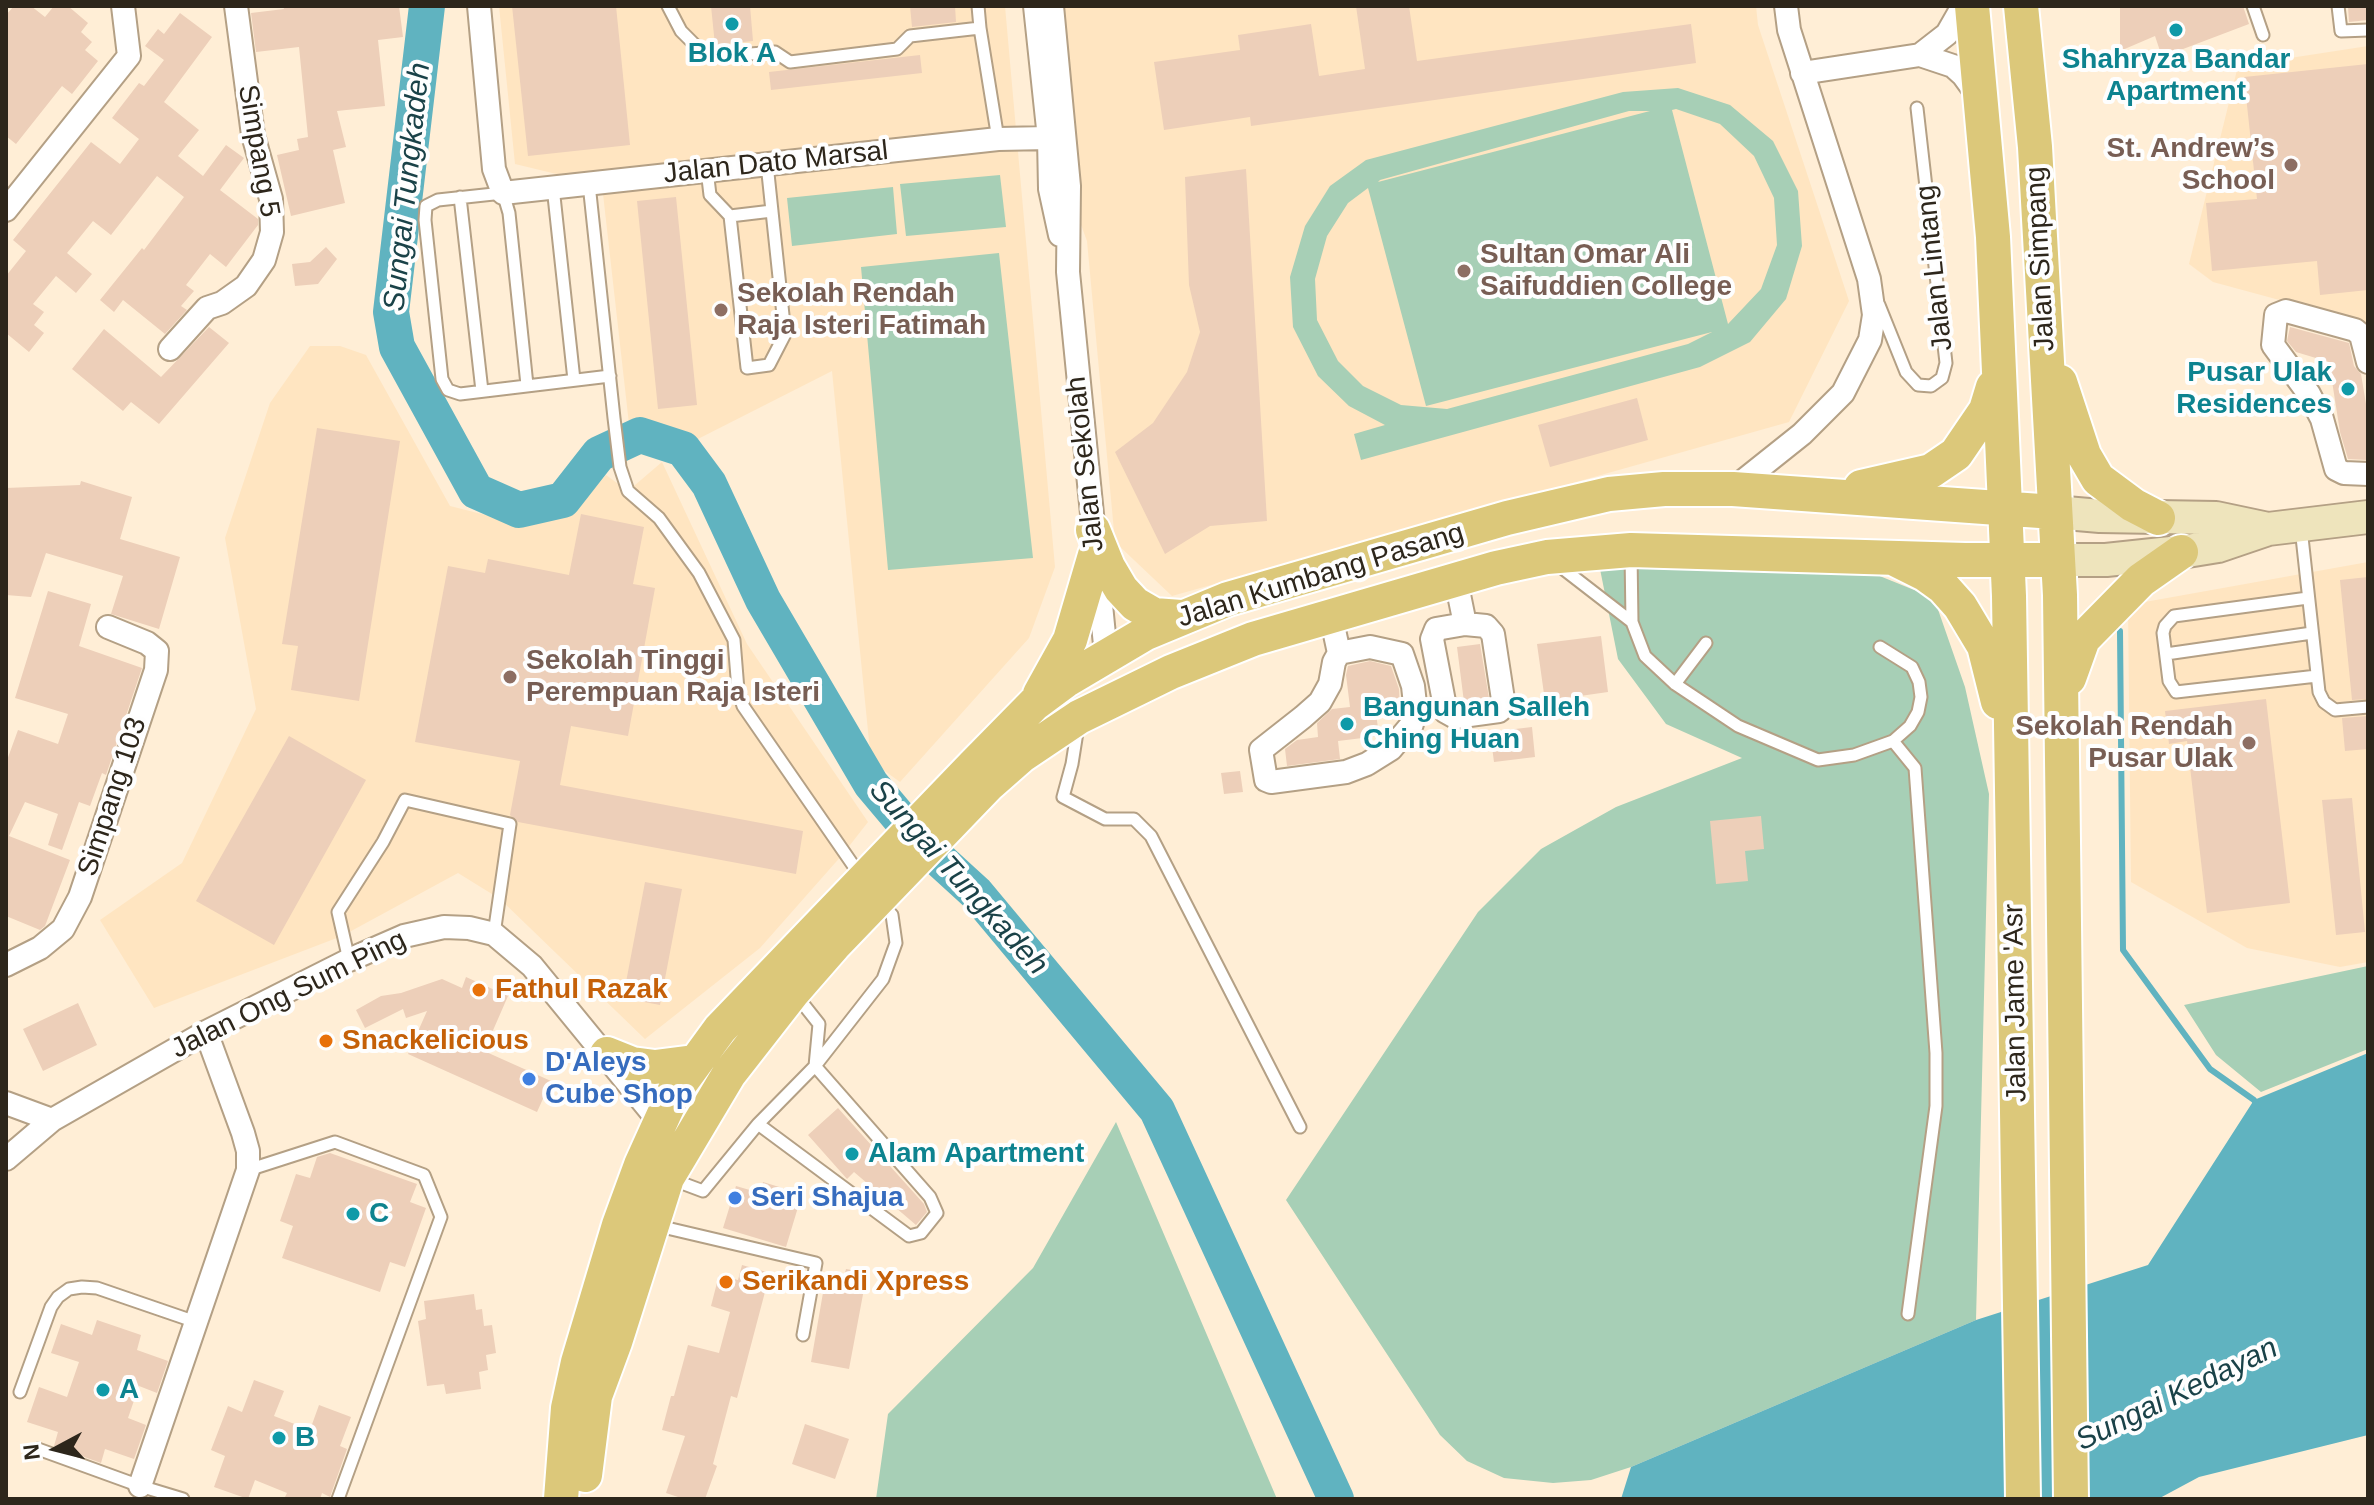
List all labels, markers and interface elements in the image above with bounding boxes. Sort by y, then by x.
marker: Blok A [723,15,741,33]
marker: Shahryza Bandar Apartment [2167,21,2185,39]
place label: Blok A [688,37,776,71]
place label: Shahryza Bandar Apartment [2062,43,2290,109]
water label: Sungai Tungkadeh [377,61,439,313]
street label: Simpang 5 [230,82,286,220]
place label: St. Andrew’s School [2106,132,2275,198]
street label: Jalan Dato Marsal [662,134,890,192]
marker: St. Andrew’s School [2282,156,2300,174]
street label: Jalan Simpang [2019,166,2063,352]
street label: Jalan Lintang [1910,183,1960,353]
place label: Sultan Omar Ali Saifuddien College [1480,238,1732,304]
marker: Sultan Omar Ali Saifuddien College [1455,262,1473,280]
place label: Sekolah Rendah Raja Isteri Fatimah [737,277,986,343]
marker: Sekolah Rendah Raja Isteri Fatimah [712,301,730,319]
place label: Pusar Ulak Residences [2176,356,2332,422]
street label: Jalan Sekolah [1060,375,1112,553]
marker: Pusar Ulak Residences [2339,380,2357,398]
street label: Jalan Kumbang Pasang [1174,516,1468,636]
place label: Sekolah Tinggi Perempuan Raja Isteri [526,644,820,710]
marker: Sekolah Tinggi Perempuan Raja Isteri [501,668,519,686]
place label: Bangunan Salleh Ching Huan [1363,691,1590,757]
place label: Sekolah Rendah Pusar Ulak [2015,710,2233,776]
street label: Simpang 103 [72,713,154,881]
marker: Bangunan Salleh Ching Huan [1338,715,1356,733]
marker: Sekolah Rendah Pusar Ulak [2240,734,2258,752]
water label: Sungai Tungkadeh [861,773,1055,983]
street label: Jalan Jame 'Asr [1997,904,2035,1102]
street label: Jalan Ong Sum Ping [166,924,412,1066]
place label: Fathul Razak [495,973,668,1007]
marker: Fathul Razak [470,981,488,999]
place label: Snackelicious [342,1024,529,1058]
marker: Snackelicious [317,1032,335,1050]
place label: D'Aleys Cube Shop [545,1046,693,1112]
marker: D'Aleys Cube Shop [520,1070,538,1088]
place label: Alam Apartment [868,1137,1084,1171]
marker: Alam Apartment [843,1145,861,1163]
place label: Seri Shajua [751,1181,904,1215]
marker: Seri Shajua [726,1189,744,1207]
place label: C [369,1197,389,1231]
marker: C [344,1205,362,1223]
place label: Serikandi Xpress [742,1265,969,1299]
marker: Serikandi Xpress [717,1273,735,1291]
water label: Sungai Kedayan [2070,1331,2284,1459]
place label: A [119,1373,139,1407]
marker: A [94,1381,112,1399]
north arrow [16,1409,96,1489]
place label: B [295,1421,315,1455]
marker: B [270,1429,288,1447]
text: N [18,1443,45,1461]

